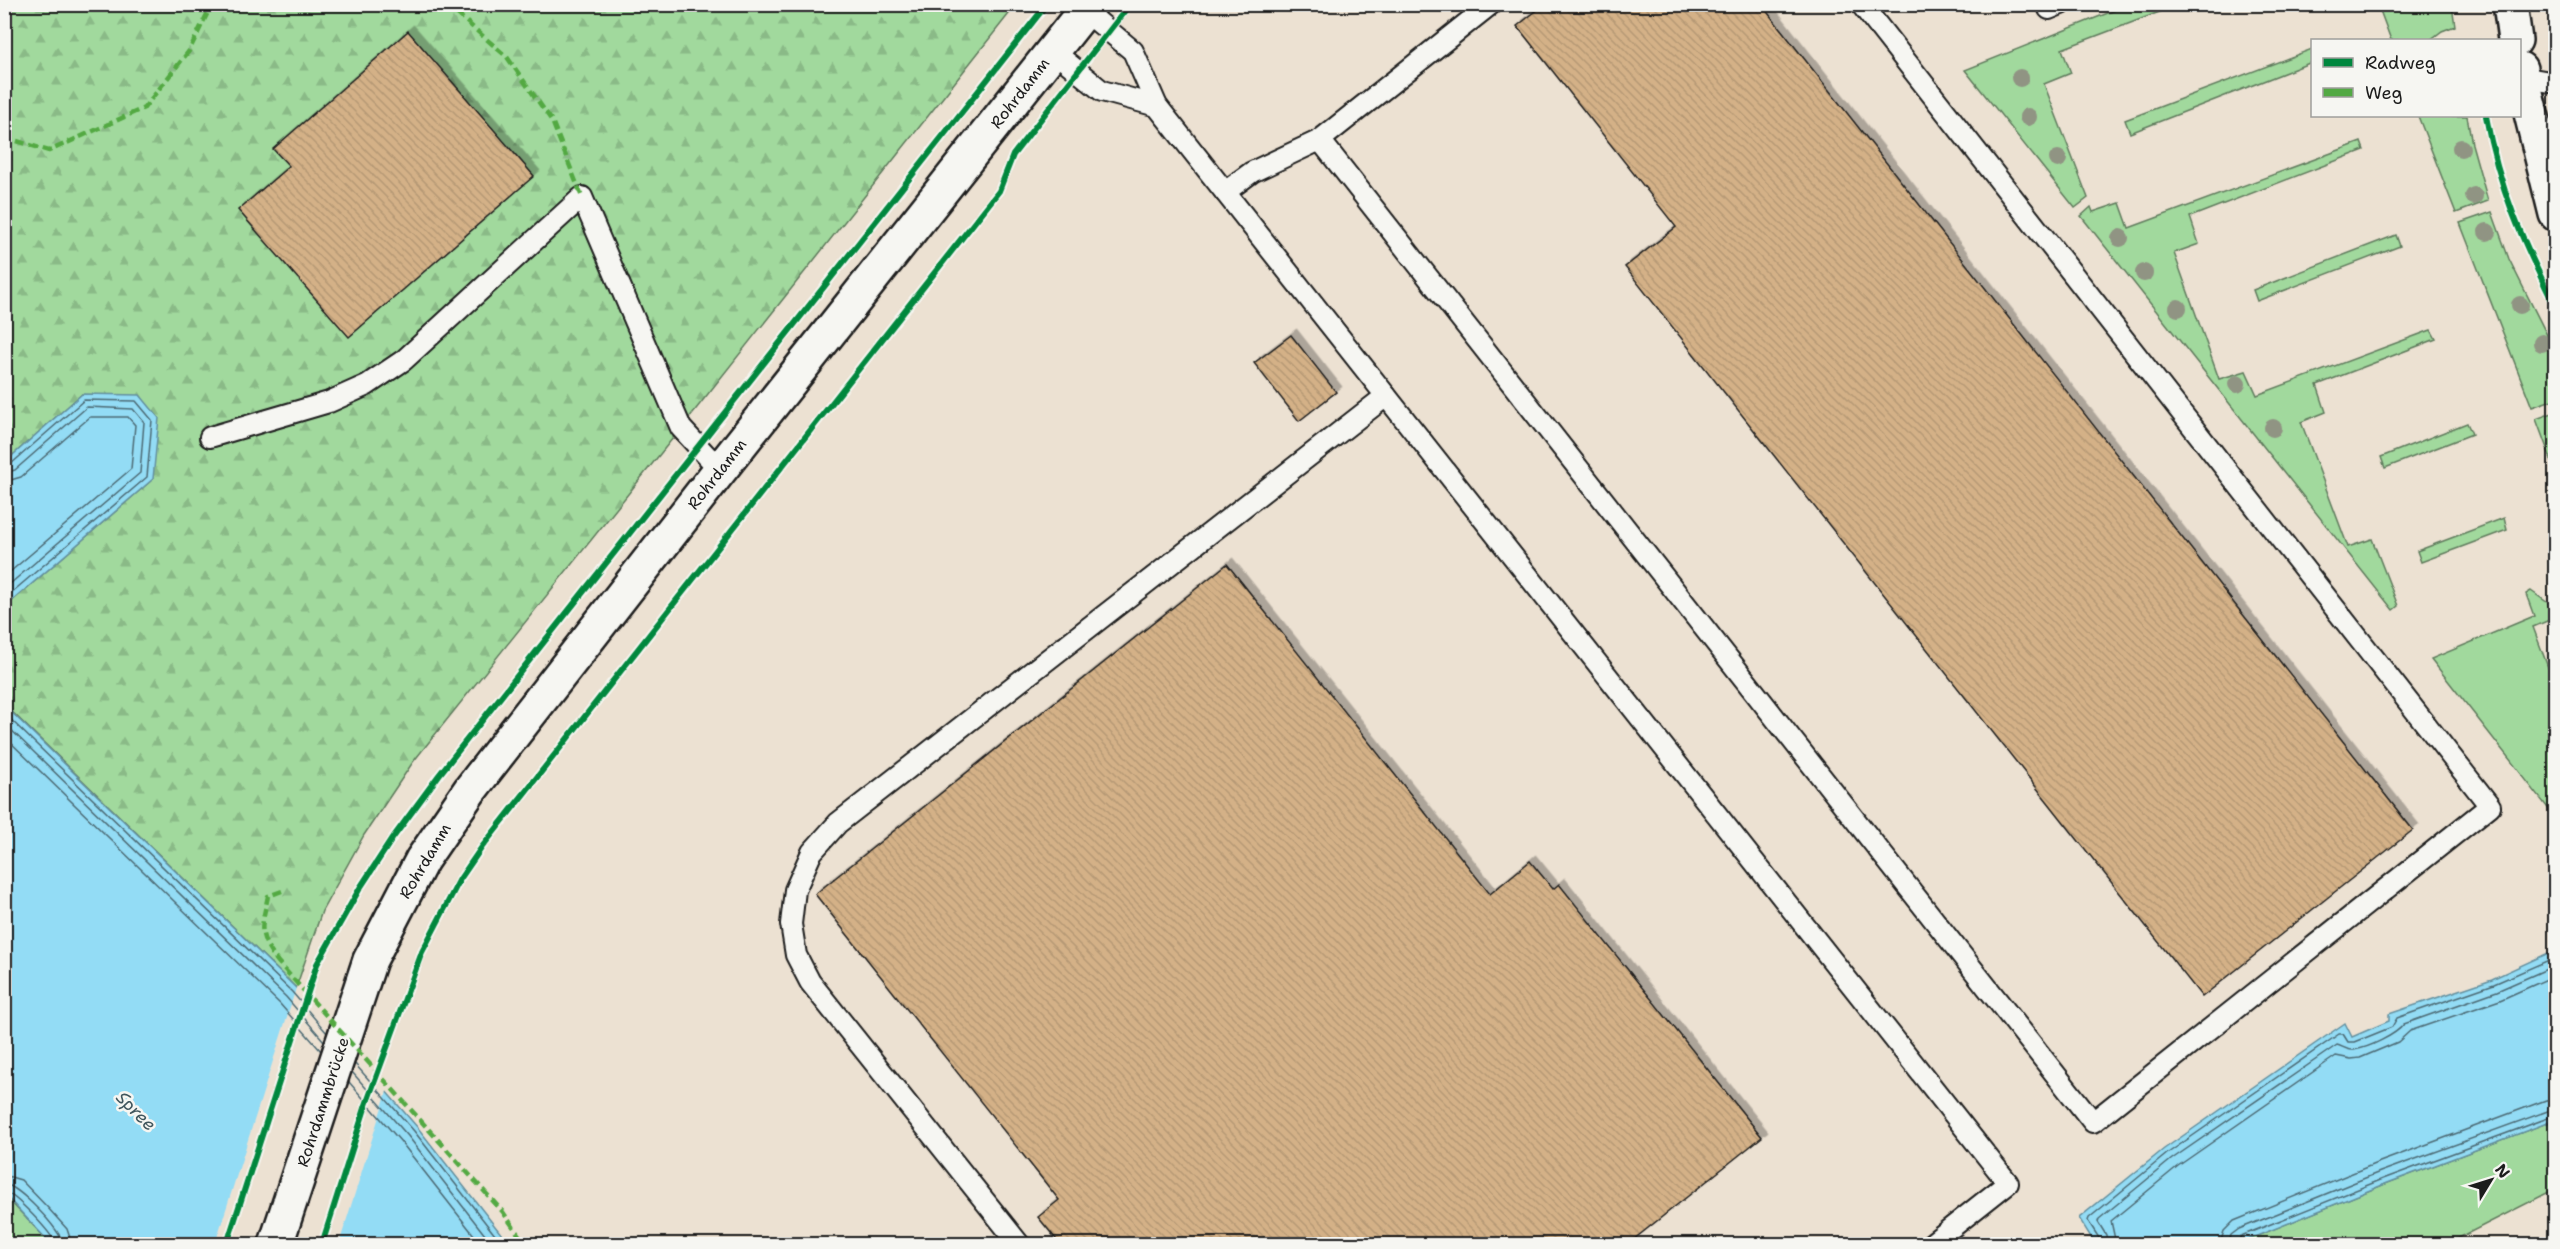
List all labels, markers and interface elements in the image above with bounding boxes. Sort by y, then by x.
legend [2311,39,2521,117]
text: Radweg [2365,51,2436,75]
street label: Rohrdamm [986,53,1054,133]
text: Weg [2365,81,2403,105]
street label: Rohrdamm [683,434,751,514]
street label: Rohrdamm [394,819,456,903]
street label: Rohrdammbrücke [292,1034,354,1170]
water label: Spree [111,1086,161,1136]
north arrow [2461,1150,2521,1210]
text: N [2490,1160,2515,1183]

